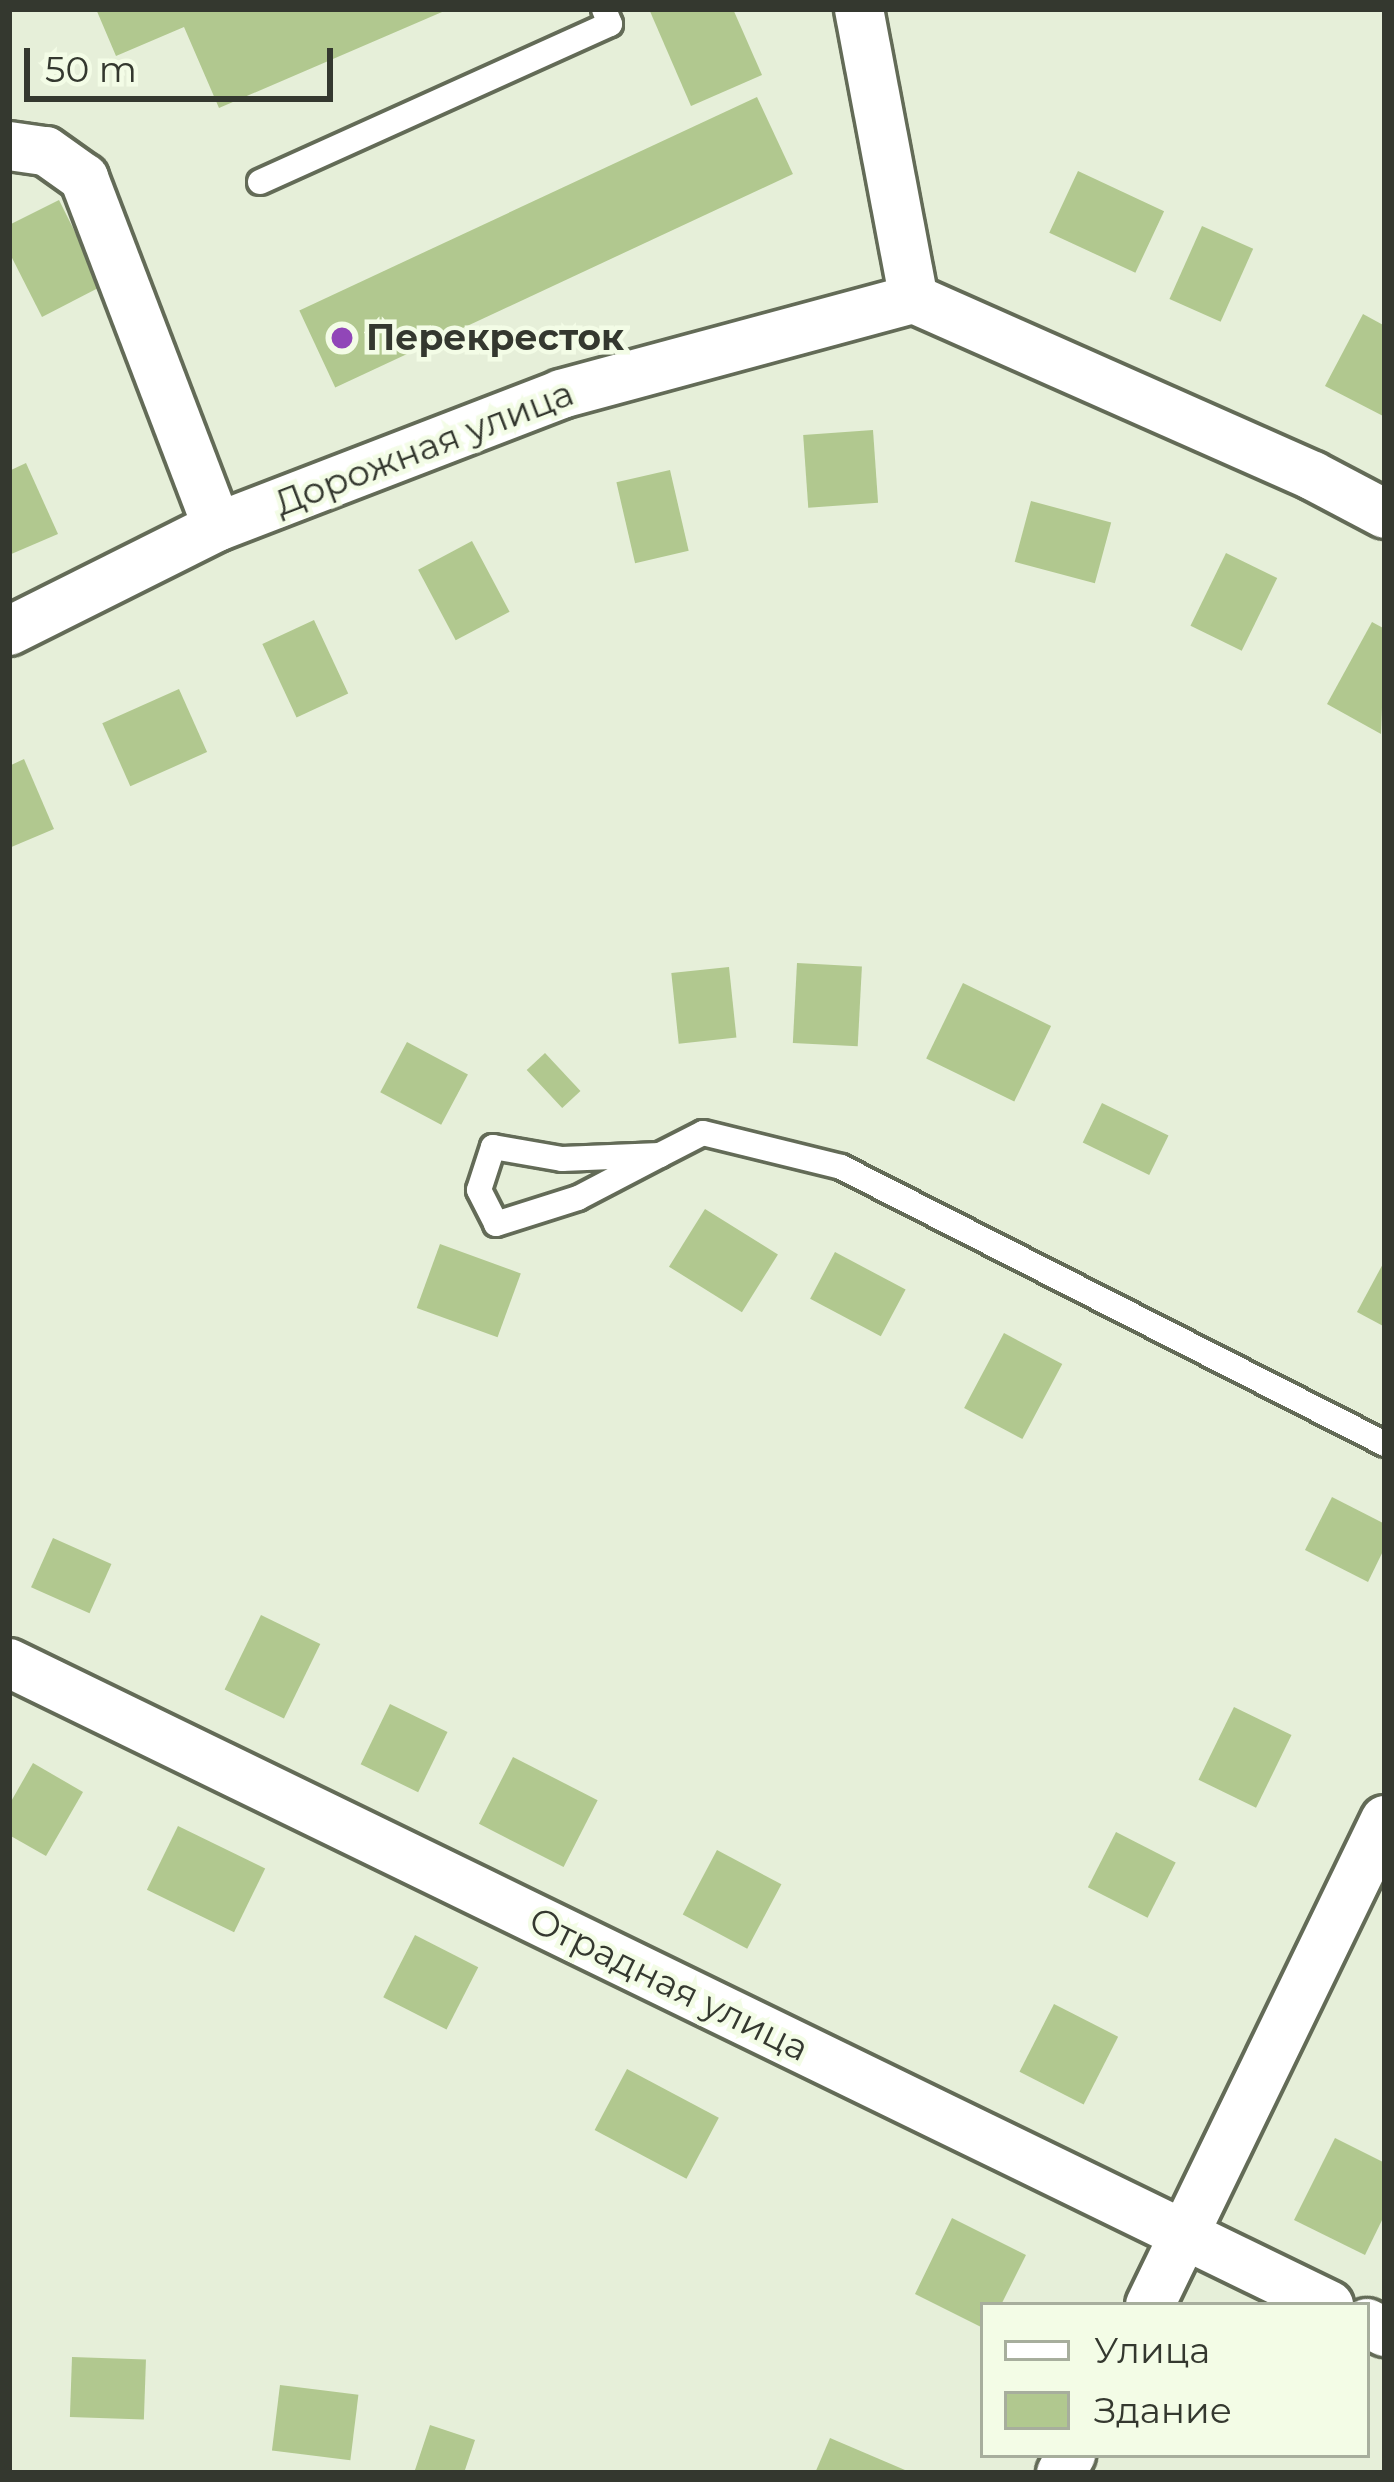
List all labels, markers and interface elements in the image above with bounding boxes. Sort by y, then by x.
scale bar [30,24,339,98]
text: 50 m [45,47,137,91]
place label: Перекресток [366,316,624,360]
marker: Перекресток [329,325,355,351]
street label: Дорожная улица [268,371,580,525]
street label: Отрадная улица [522,1898,816,2070]
legend [980,2302,1370,2458]
text: Улица [1094,2328,1210,2372]
text: Здание [1094,2388,1232,2432]

